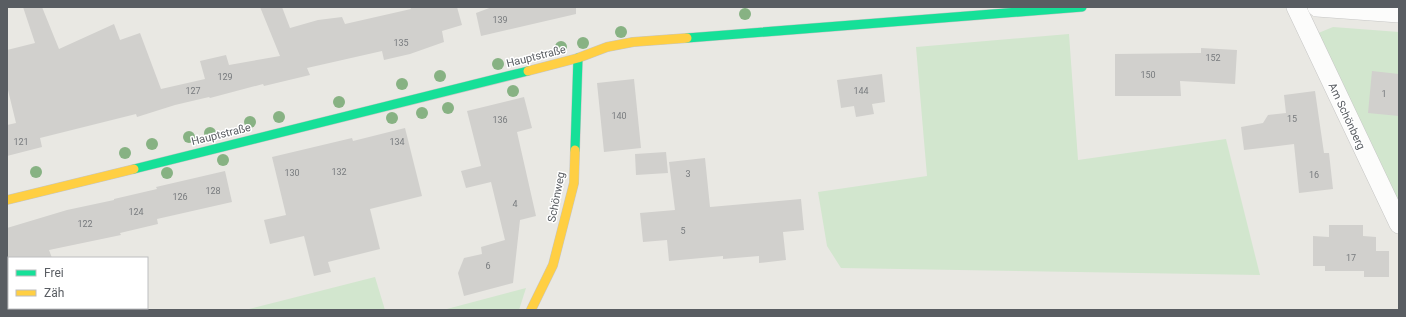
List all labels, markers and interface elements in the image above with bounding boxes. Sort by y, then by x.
house number: 139 [492,15,508,25]
house number: 135 [393,38,409,48]
street label: Hauptstraße [505,43,567,70]
house number: 152 [1205,53,1221,63]
house number: 150 [1140,70,1156,80]
house number: 129 [217,72,233,82]
street label: Am Schönberg [1325,81,1368,152]
house number: 127 [185,86,201,96]
house number: 144 [853,86,869,96]
house number: 1 [1381,89,1387,99]
house number: 140 [611,111,627,121]
house number: 15 [1287,114,1297,124]
house number: 136 [492,115,508,125]
street label: Hauptstraße [190,121,252,148]
house number: 121 [13,137,29,147]
house number: 134 [389,137,405,147]
house number: 132 [331,167,347,177]
house number: 130 [284,168,300,178]
house number: 3 [685,169,691,179]
house number: 16 [1309,170,1319,180]
street label: Schönweg [545,171,568,223]
house number: 128 [205,186,221,196]
house number: 126 [172,192,188,202]
house number: 4 [512,199,518,209]
house number: 124 [128,207,144,217]
house number: 122 [77,219,93,229]
house number: 5 [680,226,686,236]
house number: 17 [1346,253,1356,263]
legend [8,257,148,309]
house number: 6 [485,261,491,271]
text: Frei [44,266,64,280]
text: Zäh [44,286,64,300]

